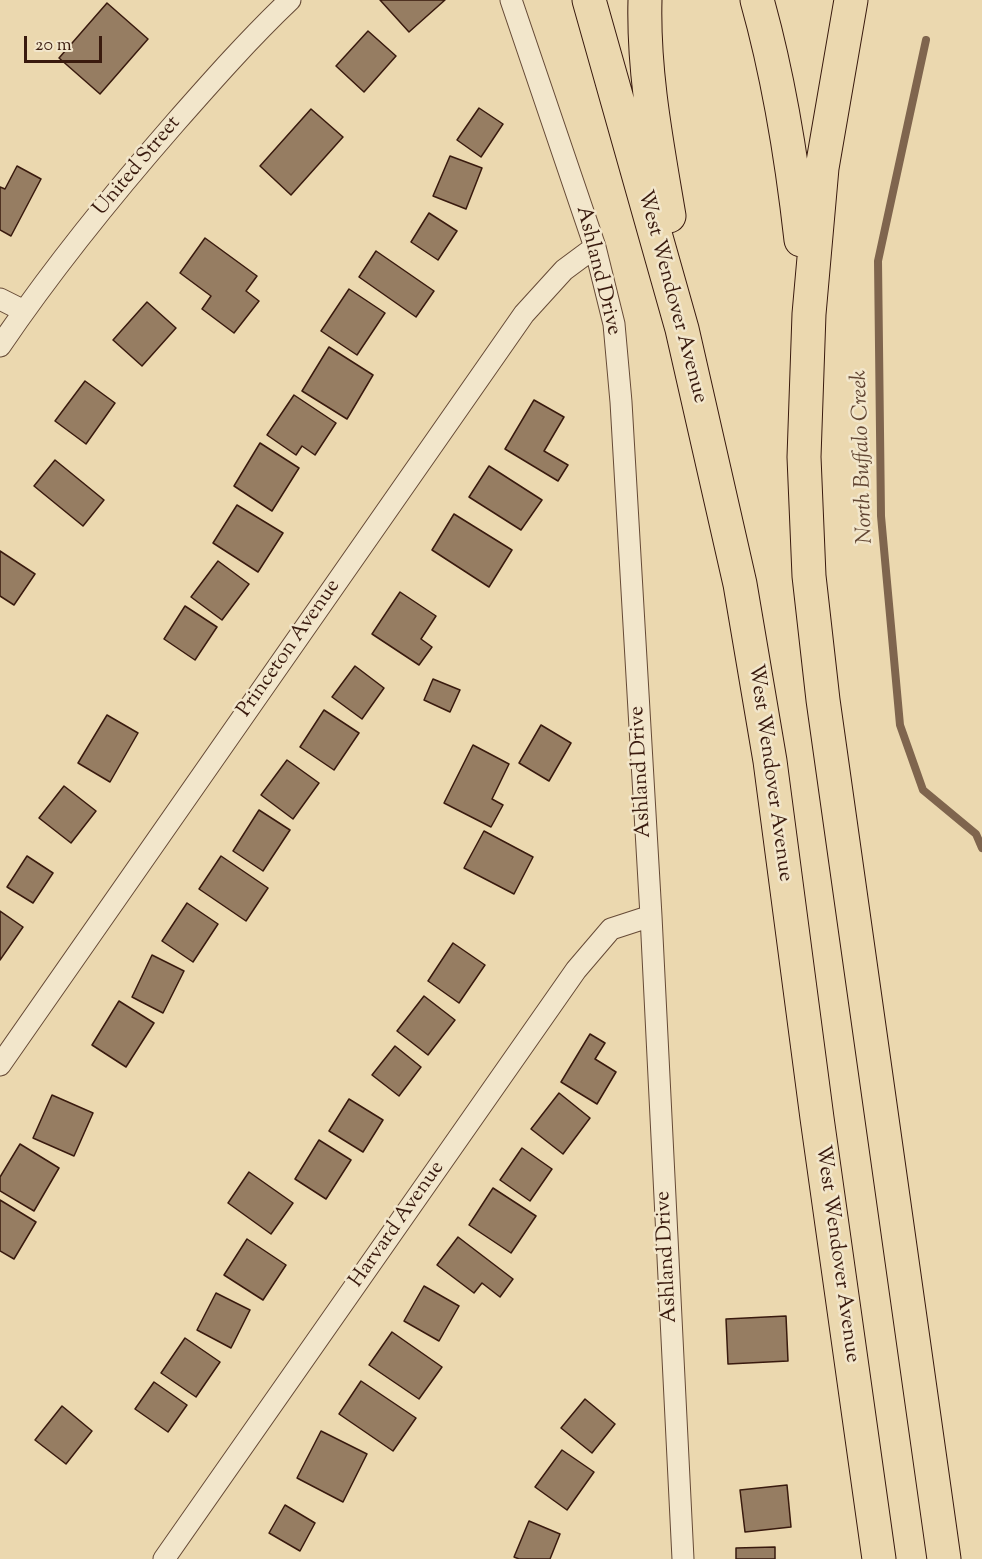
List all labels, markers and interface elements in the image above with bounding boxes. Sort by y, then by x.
scale bar [27,24,105,62]
text: 20 m [35,33,72,59]
street label: United Street [89,112,187,222]
street label: West Wendover Avenue [630,188,712,406]
street label: Ashland Drive [569,204,625,338]
water label: North Buffalo Creek [848,370,880,544]
street label: Princeton Avenue [233,575,347,723]
street label: West Wendover Avenue [741,663,797,883]
street label: Ashland Drive [626,705,658,839]
street label: West Wendover Avenue [808,1144,864,1364]
street label: Harvard Avenue [345,1157,451,1293]
street label: Ashland Drive [652,1190,684,1324]

